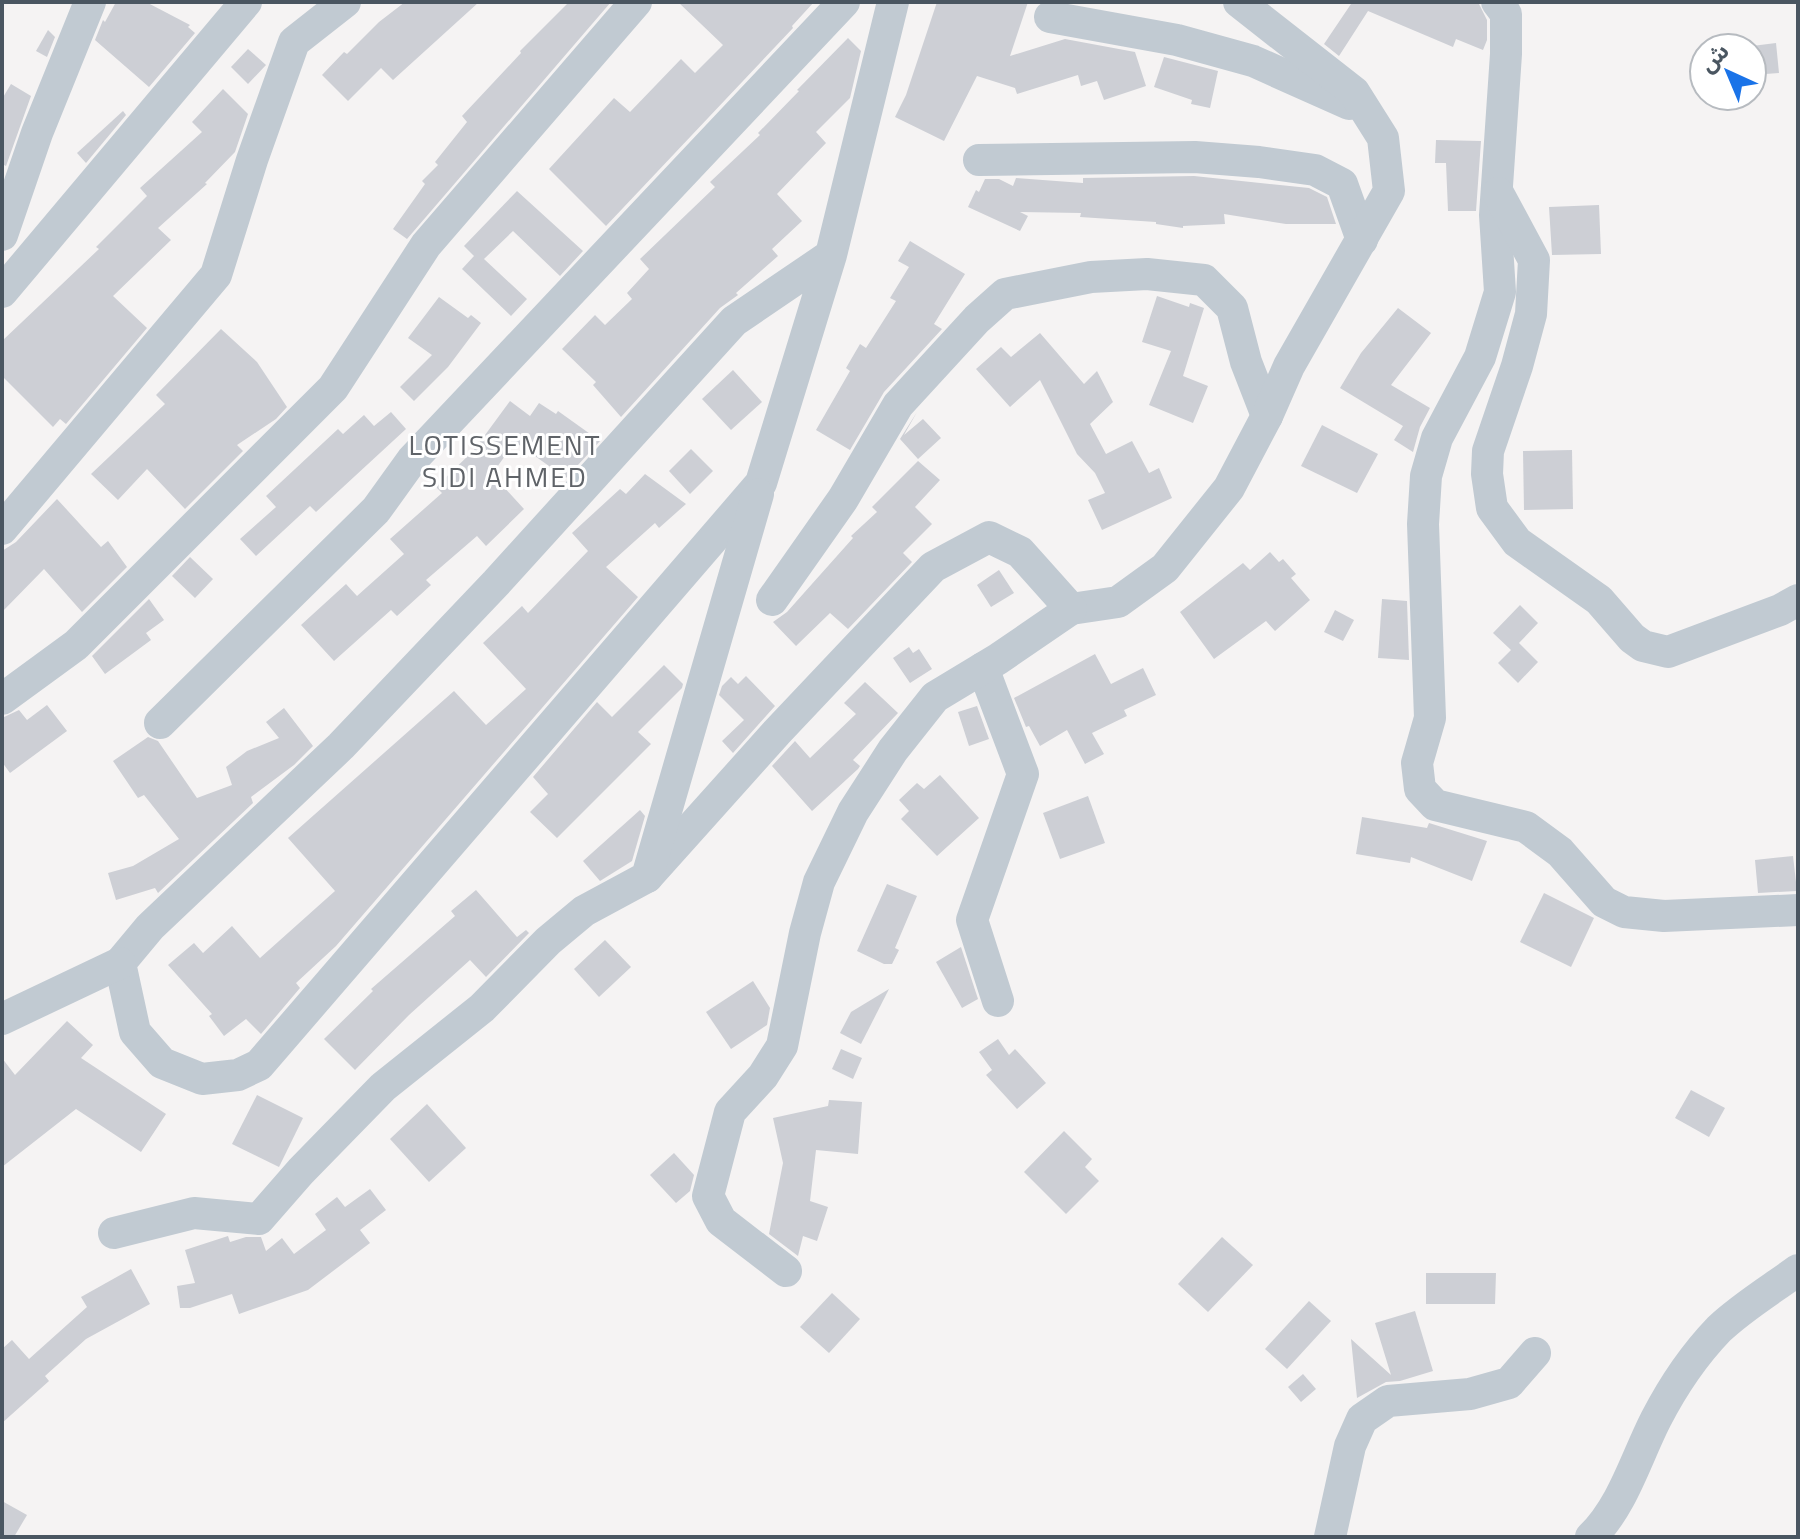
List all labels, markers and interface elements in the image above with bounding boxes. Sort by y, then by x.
north arrow [1688,32,1768,112]
text: ش [1691,35,1737,80]
district label: LOTISSEMENT SIDI AHMED [409,423,601,498]

